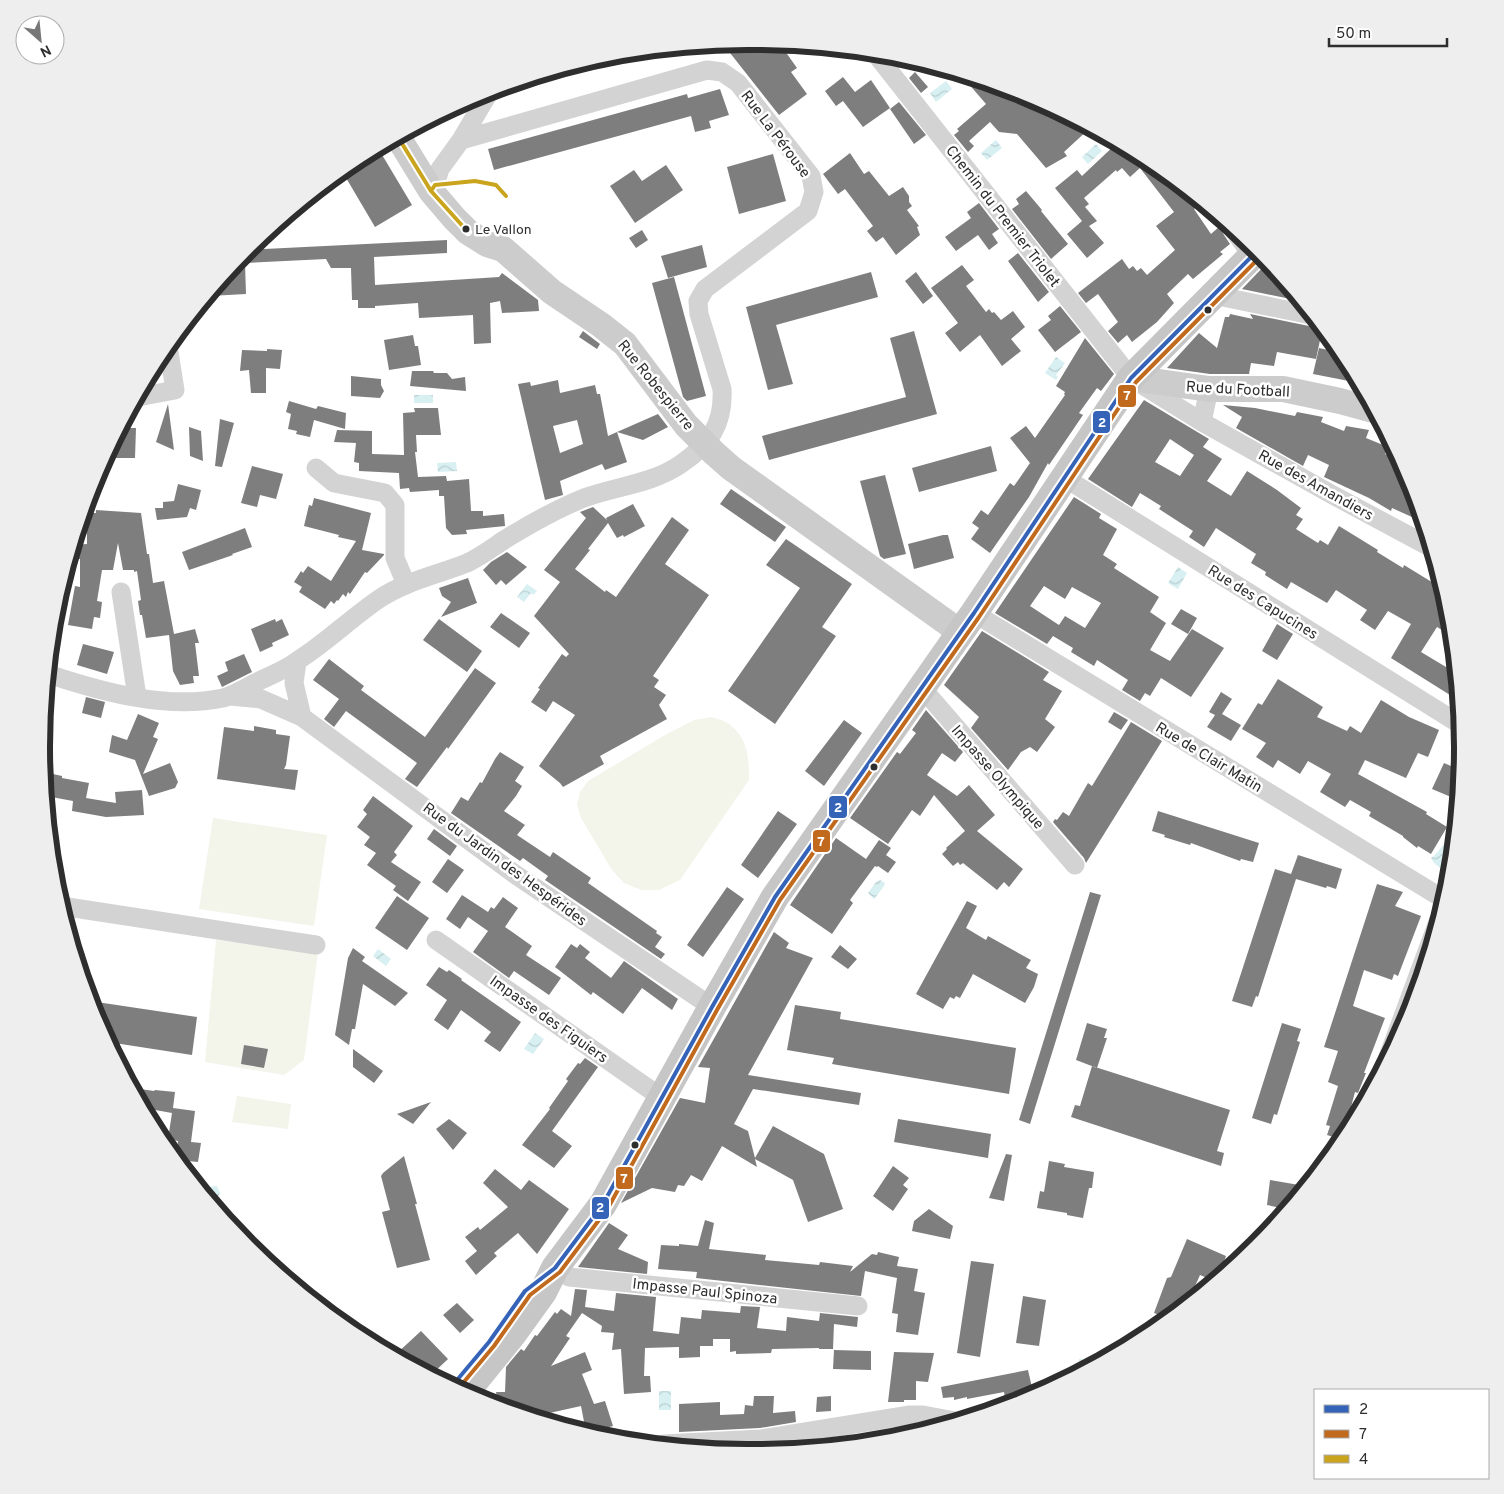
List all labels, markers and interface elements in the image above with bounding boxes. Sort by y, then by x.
north arrow [15,15,65,65]
scale bar [1329,15,1446,47]
text: 50 m [1336,25,1371,44]
text: N [37,40,54,60]
street label: Rue La Pérouse [736,88,814,182]
street label: Chemin du Premier Triolet [940,142,1063,292]
place label: Le Vallon [475,222,532,239]
marker: Le Vallon [461,224,471,234]
unlabelled marker [1203,305,1213,315]
street label: Rue Robespierre [612,337,697,435]
street label: Rue du Football [1186,378,1290,403]
line badge: 7 [1117,384,1137,408]
text: 7 [1123,388,1131,405]
line badge: 2 [1092,410,1111,434]
text: 2 [1098,415,1106,432]
street label: Rue des Amandiers [1254,447,1376,526]
street label: Rue des Capucines [1204,562,1321,645]
street label: Rue de Clair Matin [1151,719,1265,798]
street label: Impasse Olympique [946,722,1047,834]
unlabelled marker [869,762,879,772]
line badge: 2 [828,795,848,819]
street label: Rue du Jardin des Hespérides [418,799,590,931]
text: 2 [834,800,842,817]
line badge: 7 [812,829,831,853]
text: 7 [817,834,825,851]
street label: Impasse des Figuiers [485,972,611,1068]
unlabelled marker [630,1140,640,1150]
line badge: 7 [615,1166,634,1190]
text: 7 [620,1171,628,1188]
line badge: 2 [591,1196,610,1220]
text: 2 [596,1200,604,1217]
street label: Impasse Paul Spinoza [631,1275,778,1310]
legend [1314,1389,1489,1479]
text: 2 [1359,1401,1368,1420]
text: 7 [1359,1426,1367,1445]
text: 4 [1359,1451,1368,1470]

